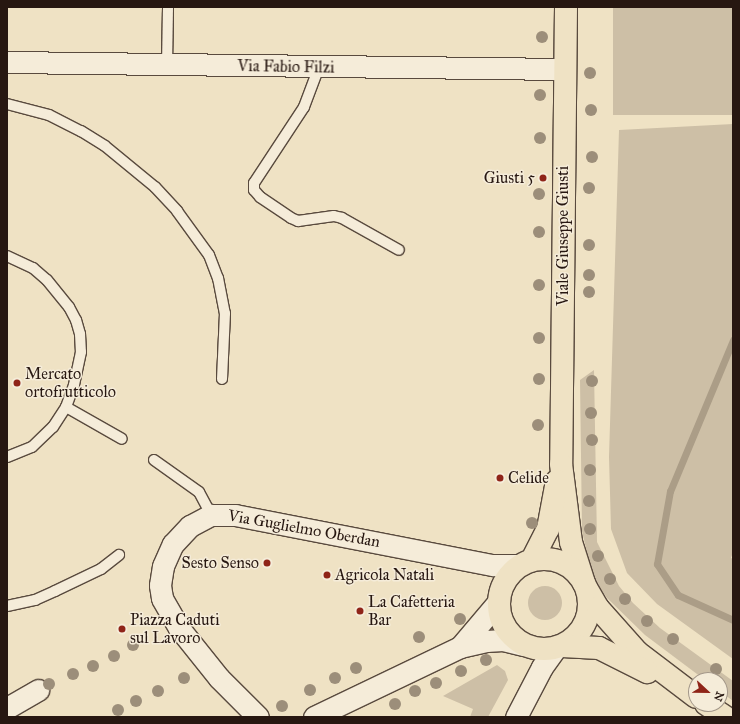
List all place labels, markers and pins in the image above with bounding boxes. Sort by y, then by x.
place label: Giusti 5 [484,168,535,188]
marker: Giusti 5 [538,173,548,183]
place label: Mercato ortofrutticolo [25,364,116,402]
marker: Mercato ortofrutticolo [12,378,22,388]
place label: Celide [508,468,549,488]
marker: Celide [495,473,505,483]
place label: Sesto Senso [181,553,259,573]
marker: Sesto Senso [262,558,272,568]
place label: Agricola Natali [335,565,434,585]
marker: Agricola Natali [322,570,332,580]
place label: La Cafetteria Bar [368,592,455,630]
marker: La Cafetteria Bar [355,606,365,616]
place label: Piazza Caduti sul Lavoro [130,610,220,648]
marker: Piazza Caduti sul Lavoro [117,624,127,634]

